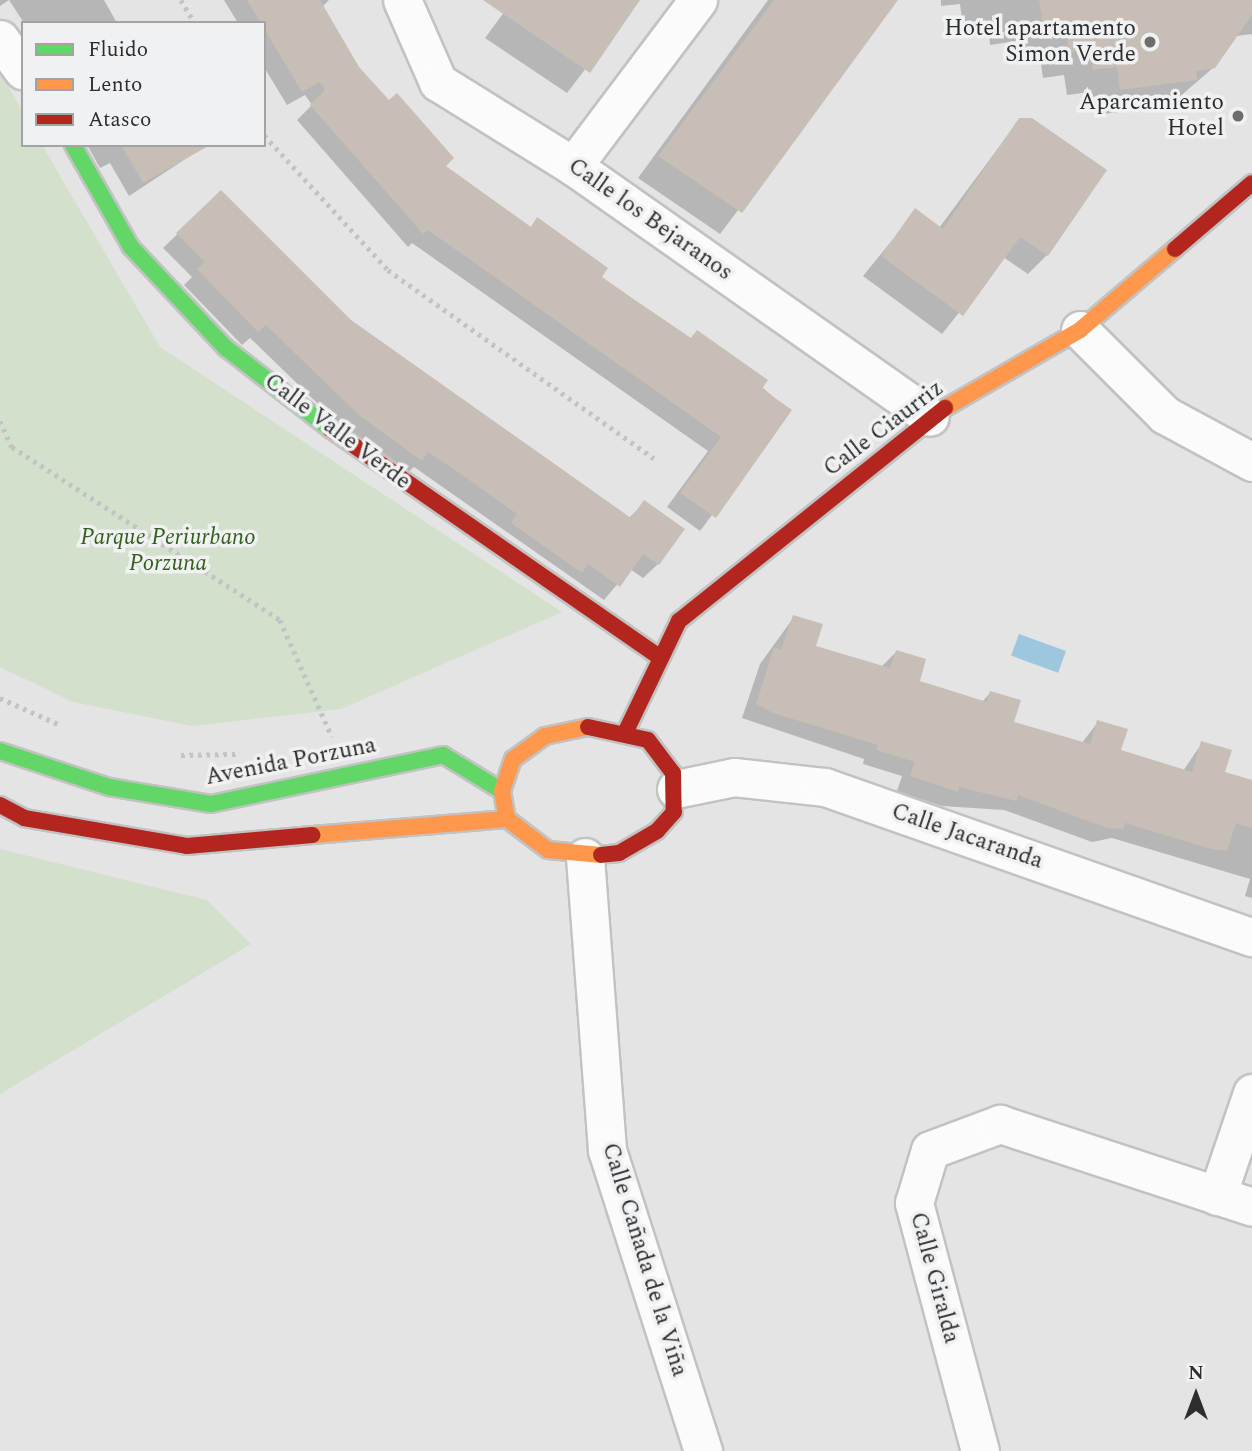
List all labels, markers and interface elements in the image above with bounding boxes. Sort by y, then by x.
place label: Hotel apartamento Simon Verde [944,15,1136,69]
legend [21,21,266,147]
text: Fluido [88,34,148,66]
marker: Hotel apartamento Simon Verde [1142,34,1158,50]
text: Lento [88,69,142,101]
place label: Aparcamiento Hotel [1079,89,1224,143]
text: Atasco [88,104,151,136]
marker: Aparcamiento Hotel [1230,108,1246,124]
street label: Calle los Bejaranos [562,153,738,287]
street label: Calle Valle Verde [259,368,415,496]
street label: Calle Ciaurriz [819,375,949,483]
park label: Parque Periurbano Porzuna [80,524,256,578]
street label: Avenida Porzuna [203,732,379,792]
street label: Calle Jacaranda [888,798,1046,876]
street label: Calle Cañada de la Viña [595,1140,693,1380]
street label: Calle Giralda [903,1209,965,1347]
text: N [1188,1359,1204,1388]
north arrow [1161,1360,1231,1430]

